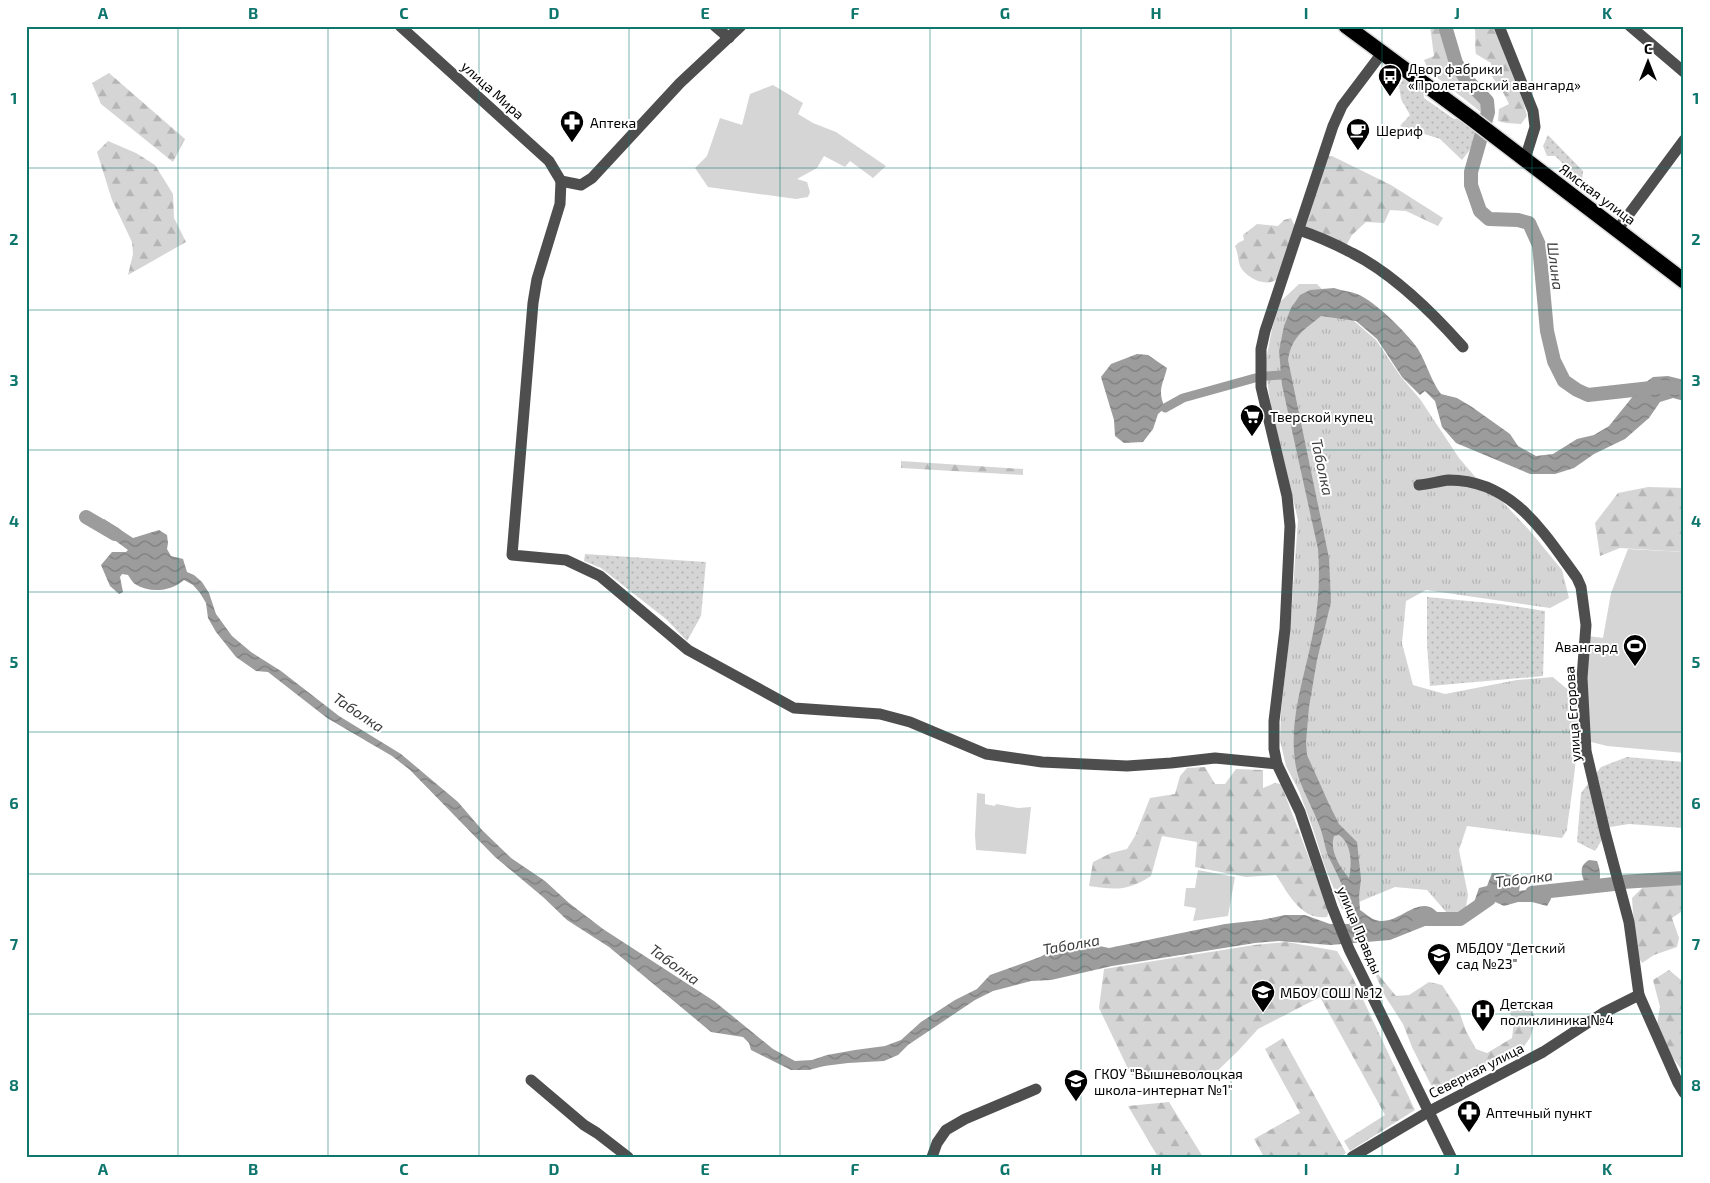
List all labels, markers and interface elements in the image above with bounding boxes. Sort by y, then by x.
text: A [98,3,109,22]
text: B [248,3,258,22]
text: C [399,3,409,22]
text: D [549,3,560,22]
text: E [700,3,710,22]
text: F [851,3,860,22]
text: G [1000,3,1010,22]
text: H [1150,3,1162,22]
text: I [1304,3,1308,22]
text: J [1454,3,1460,22]
text: K [1602,3,1613,22]
north arrow [1622,38,1672,88]
text: С [1644,40,1652,57]
street label: улица Мира [458,57,528,123]
place label: Двор фабрики «Пролетарский авангард» [1408,60,1581,93]
bus stop icon: Двор фабрики «Пролетарский авангард» [1377,63,1403,97]
text: 1 [11,88,17,107]
text: 1 [1693,88,1699,107]
pharmacy icon: Аптека [559,109,585,143]
place label: Аптека [590,114,636,131]
cafe icon: Шериф [1345,117,1371,151]
place label: Шериф [1376,122,1423,139]
street label: Ямская улица [1557,160,1639,228]
text: 2 [9,229,19,248]
text: 2 [1691,229,1701,248]
water label: Шлина [1544,241,1568,291]
text: 3 [9,370,19,389]
text: 3 [1691,370,1701,389]
supermarket icon: Тверской купец [1239,403,1265,437]
place label: Тверской купец [1270,408,1373,425]
water label: Таболка [1308,437,1338,497]
text: 4 [9,511,19,530]
text: 4 [1691,511,1701,530]
sports icon: Авангард [1622,633,1648,667]
place label: Авангард [1555,638,1618,655]
text: 5 [10,652,19,671]
text: 5 [1692,652,1701,671]
street label: улица Егорова [1560,666,1584,762]
water label: Таболка [330,688,388,736]
text: 6 [9,793,19,812]
text: 6 [1691,793,1701,812]
water label: Таболка [1494,866,1554,890]
street label: улица Правды [1334,884,1386,976]
water label: Таболка [1041,930,1101,958]
text: 7 [10,934,19,953]
text: 7 [1692,934,1701,953]
place label: МБДОУ "Детский сад №23" [1456,939,1565,972]
water label: Таболка [646,940,704,988]
school or university icon: МБДОУ "Детский сад №23" [1426,942,1452,976]
school or university icon: МБОУ СОШ №12 [1250,979,1276,1013]
place label: МБОУ СОШ №12 [1280,984,1383,1001]
place label: Детская поликлиника №4 [1500,995,1614,1028]
hospital icon: Детская поликлиника №4 [1470,998,1496,1032]
street label: Северная улица [1426,1039,1526,1101]
place label: ГКОУ "Вышневолоцкая школа-интернат №1" [1094,1065,1243,1098]
school or university icon: ГКОУ "Вышневолоцкая школа-интернат №1" [1063,1068,1089,1102]
text: 8 [9,1075,19,1094]
text: 8 [1691,1075,1701,1094]
pharmacy icon: Аптечный пункт [1456,1099,1482,1133]
place label: Аптечный пункт [1486,1104,1592,1121]
text: A [98,1159,109,1178]
text: B [248,1159,258,1178]
text: C [399,1159,409,1178]
text: D [549,1159,560,1178]
text: E [700,1159,710,1178]
text: F [851,1159,860,1178]
text: G [1000,1159,1010,1178]
text: H [1150,1159,1162,1178]
text: I [1304,1159,1308,1178]
text: J [1454,1159,1460,1178]
text: K [1602,1159,1613,1178]

